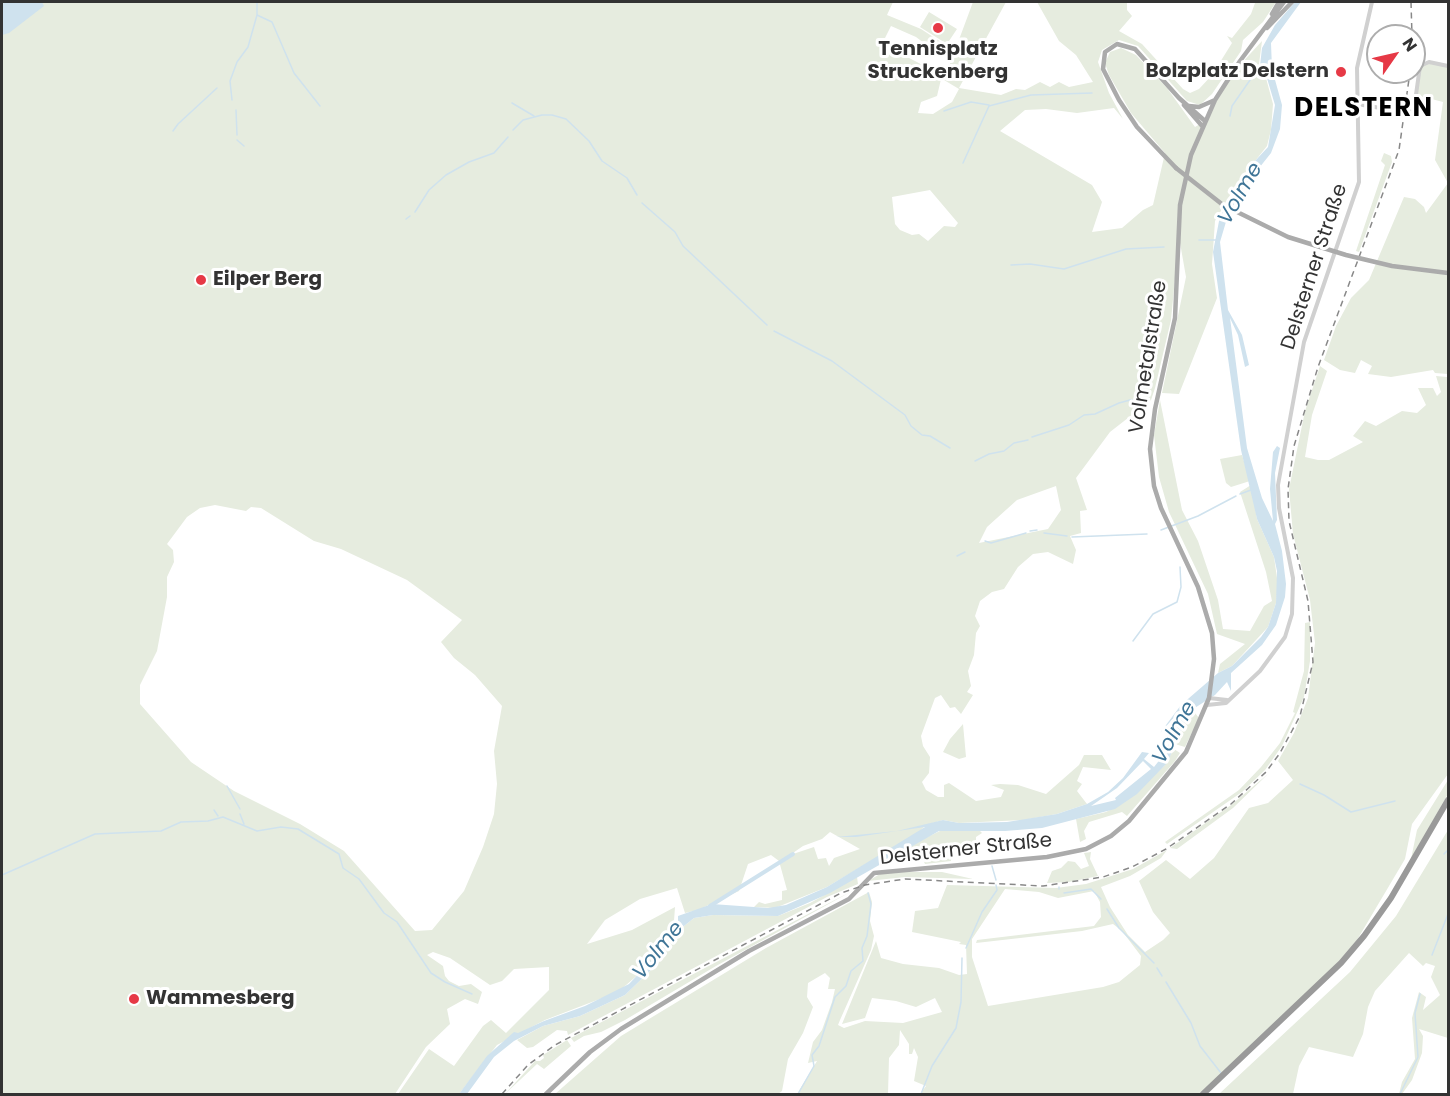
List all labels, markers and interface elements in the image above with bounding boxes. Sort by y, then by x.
marker: Tennisplatz Struckenberg [931,21,945,35]
north arrow [1366,24,1426,84]
text: N [1397,33,1423,56]
place label: Tennisplatz Struckenberg [868,38,1008,85]
place label: Bolzplatz Delstern [1146,60,1329,84]
marker: Bolzplatz Delstern [1334,65,1348,79]
district label: DELSTERN [1294,93,1434,125]
water label: Volme [1213,158,1269,230]
street label: Delsterner Straße [1277,181,1353,353]
place label: Eilper Berg [213,268,322,292]
marker: Eilper Berg [194,273,208,287]
street label: Volmetalstraße [1125,279,1173,435]
water label: Volme [1148,697,1202,769]
street label: Delsterner Straße [879,829,1053,871]
water label: Volme [628,917,690,985]
place label: Wammesberg [146,987,294,1011]
marker: Wammesberg [127,992,141,1006]

